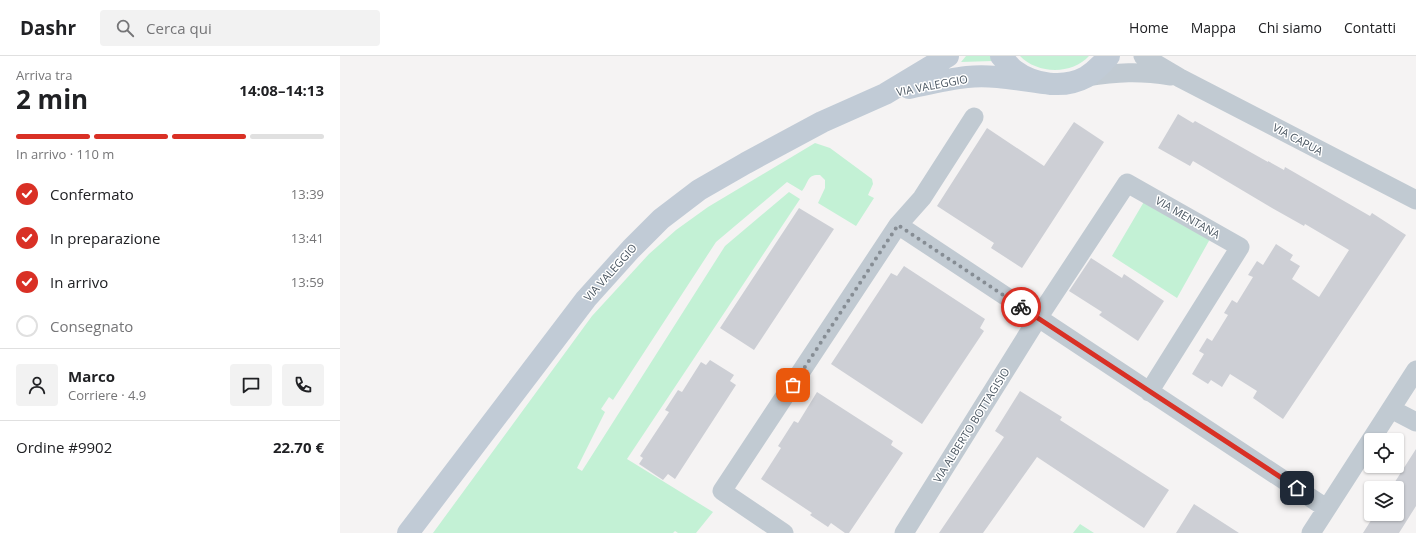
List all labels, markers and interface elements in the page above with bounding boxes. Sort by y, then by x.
search box [100,10,380,46]
text: Dashr [20,15,76,41]
icon: search [114,17,136,39]
text: Cerca qui [146,18,212,38]
text: Home [1129,18,1169,37]
text: Mappa [1191,18,1236,37]
text: Chi siamo [1258,18,1322,37]
text: Contatti [1344,18,1396,37]
text: Arriva tra [16,66,72,84]
street label: VIA VALEGGIO [895,71,969,99]
text: 14:08–14:13 [239,80,324,100]
text: 2 min [16,81,88,117]
street label: VIA CAPUA [1270,119,1326,159]
text: In arrivo · 110 m [16,145,114,163]
icon: check [16,183,38,205]
text: Confermato [50,184,134,204]
text: 13:39 [291,185,324,203]
street label: VIA MENTANA [1153,193,1223,242]
icon: check [16,227,38,249]
text: In preparazione [50,228,160,248]
text: 13:41 [291,229,324,247]
street label: VIA VALEGGIO [580,240,640,304]
icon: check [16,271,38,293]
text: In arrivo [50,272,108,292]
text: 13:59 [291,273,324,291]
courier [1001,287,1041,327]
icon: bike [1010,296,1032,318]
text: Consegnato [50,316,133,336]
button: person [16,364,58,406]
button: chat [230,364,272,406]
button: phone [282,364,324,406]
street label: VIA ALBERTO BOTTAGISIO [929,365,1013,485]
text: Marco [68,366,115,386]
pin [776,368,810,402]
icon: bag [782,374,804,396]
text: Corriere · 4.9 [68,386,146,404]
map controls [1364,433,1404,521]
button: locate [1364,433,1404,473]
text: Ordine #9902 [16,437,112,457]
text: 22.70 € [273,437,324,457]
pin [1280,471,1314,505]
icon: home [1286,477,1308,499]
button: layers [1364,481,1404,521]

